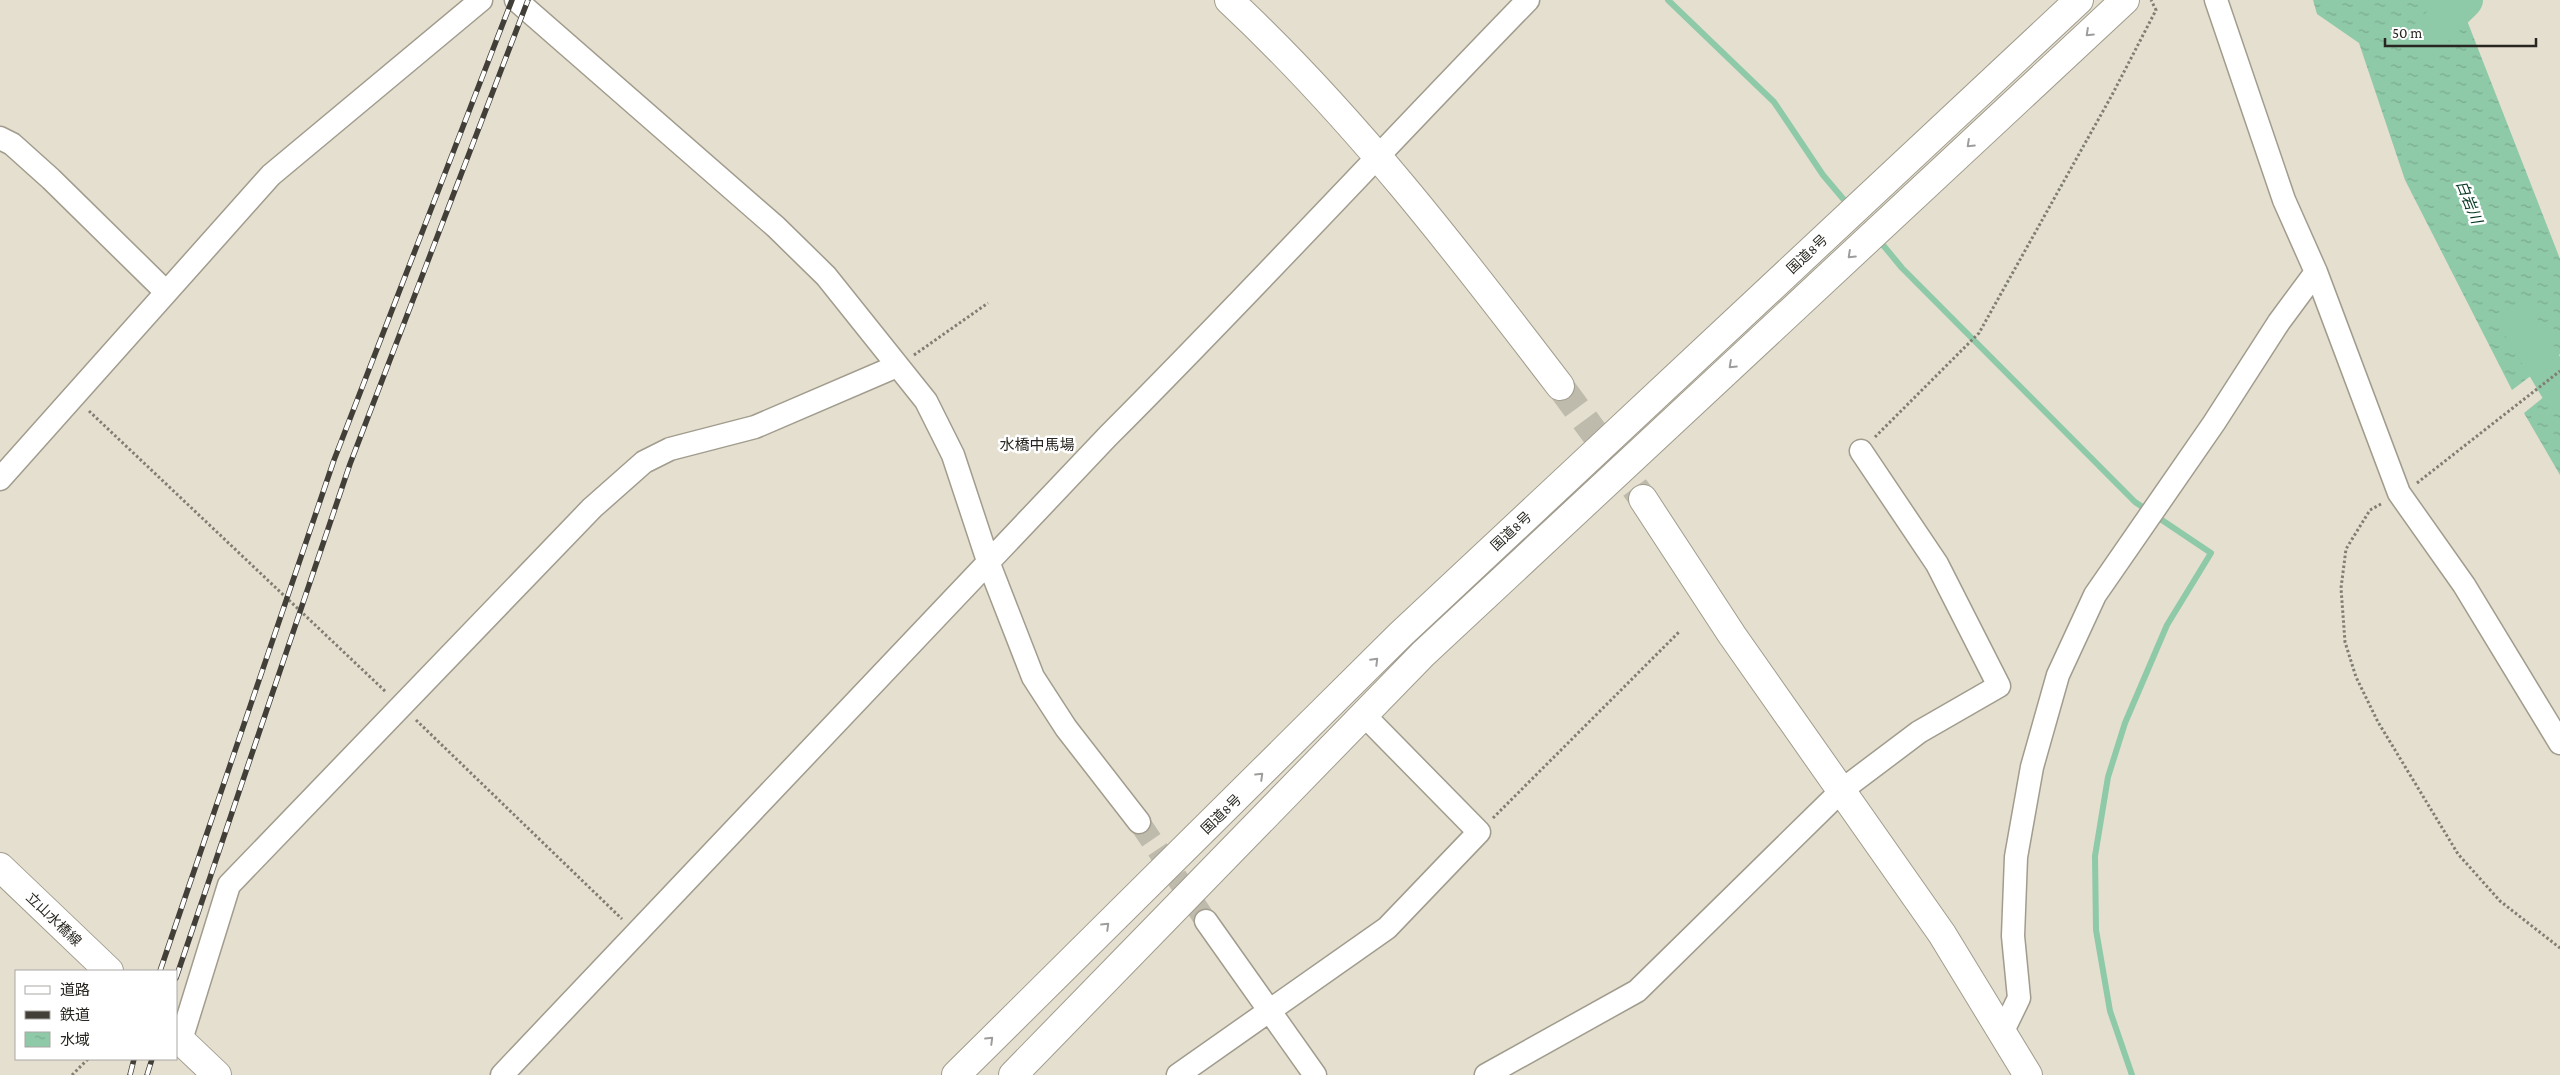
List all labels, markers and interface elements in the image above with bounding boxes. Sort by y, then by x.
scale bar [2385,15,2536,47]
text: 50 m [2392,25,2422,41]
one-way arrow [2086,27,2095,36]
one-way arrow [1967,138,1976,147]
water label: 白岩川 [2453,178,2486,228]
street label: 国道8号 [1783,231,1831,277]
one-way arrow [1848,249,1857,258]
one-way arrow [1729,359,1738,368]
district label: 水橋中馬場 [999,437,1075,453]
street label: 国道8号 [1487,508,1535,554]
one-way arrow [1369,658,1378,667]
one-way arrow [1254,773,1263,782]
street label: 国道8号 [1198,791,1244,837]
street label: 立山水橋線 [23,889,85,949]
one-way arrow [1100,923,1109,932]
legend [15,970,178,1060]
text: 道路 [60,982,90,998]
text: 鉄道 [60,1007,90,1023]
text: 水域 [60,1032,90,1048]
one-way arrow [984,1037,993,1046]

